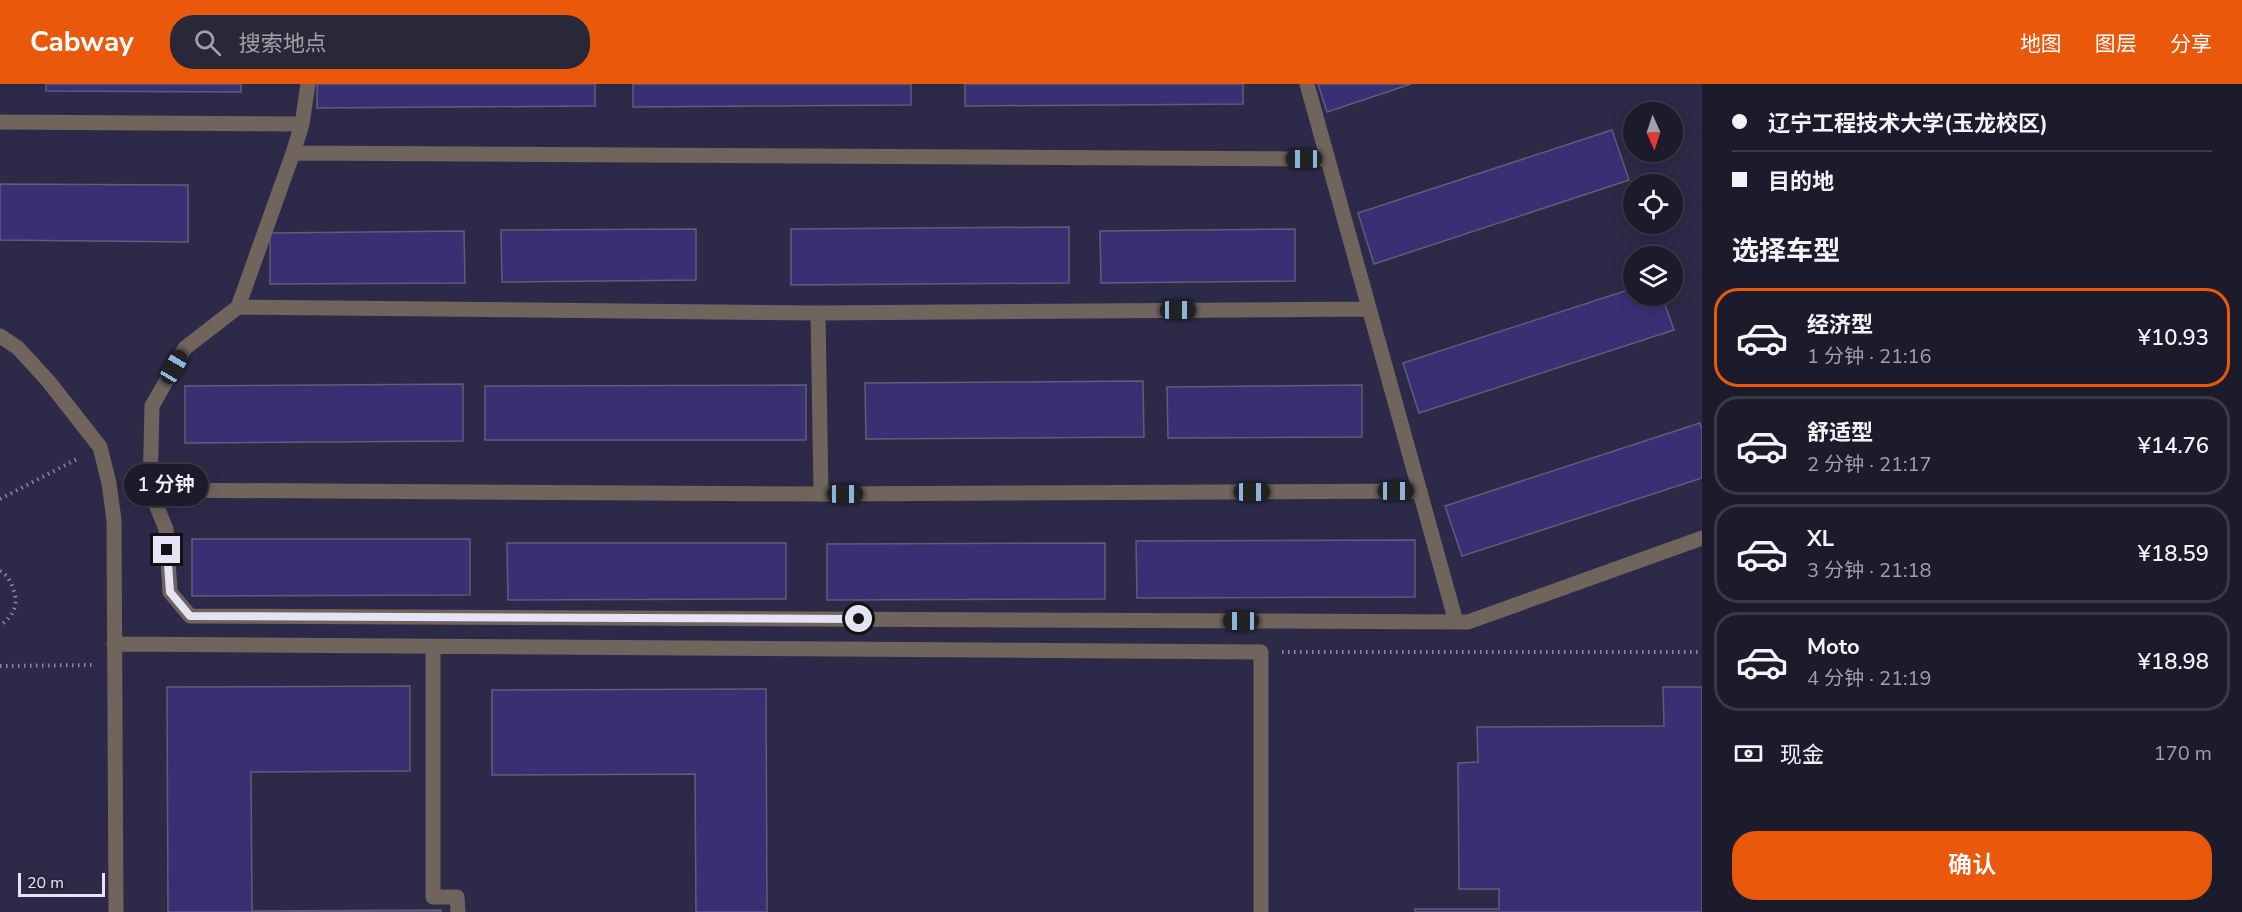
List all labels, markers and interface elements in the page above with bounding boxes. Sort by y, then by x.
search box [170,15,590,69]
text: Cabway [30,23,134,61]
icon: search [191,26,224,59]
text: 搜索地点 [239,29,327,59]
text: 地图 [2020,30,2062,58]
text: 图层 [2095,30,2137,58]
text: 分享 [2170,30,2212,58]
north arrow [1623,102,1683,162]
map controls [1623,102,1683,306]
text: 辽宁工程技术大学(玉龙校区) [1768,109,2048,139]
car [1286,150,1322,168]
text: 目的地 [1768,167,1834,197]
button: locate [1623,174,1683,234]
text: 选择车型 [1732,233,1840,270]
button: layers [1623,246,1683,306]
car [1160,301,1196,319]
text: 经济型 [1807,310,1873,340]
icon: car [1735,311,1789,365]
text: ¥10.93 [2138,323,2209,353]
text: 1 分钟 · 21:16 [1807,343,1932,370]
car [157,347,191,387]
text: 舒适型 [1807,418,1873,448]
icon: car [1735,419,1789,473]
text: ¥14.76 [2138,431,2209,461]
text: 2 分钟 · 21:17 [1807,451,1932,478]
callout: 1 分钟 [125,463,209,505]
text: 1 分钟 [137,471,195,498]
car [1378,482,1414,500]
car [1234,483,1270,501]
car [827,485,863,503]
text: XL [1807,524,1834,554]
icon: car [1735,527,1789,581]
route end [153,536,180,563]
text: ¥18.59 [2138,539,2209,569]
text: 3 分钟 · 21:18 [1807,557,1932,584]
route start [845,605,872,632]
car [1223,612,1259,630]
text: Moto [1807,632,1860,662]
icon: car [1735,635,1789,689]
text: ¥18.98 [2138,647,2209,677]
text: 4 分钟 · 21:19 [1807,665,1932,692]
icon: cash [1732,737,1765,770]
text: 现金 [1780,740,1824,770]
text: 170 m [2154,740,2212,767]
button: 确认 [1732,831,2212,900]
scale bar [18,870,105,898]
text: 20 m [27,872,64,894]

